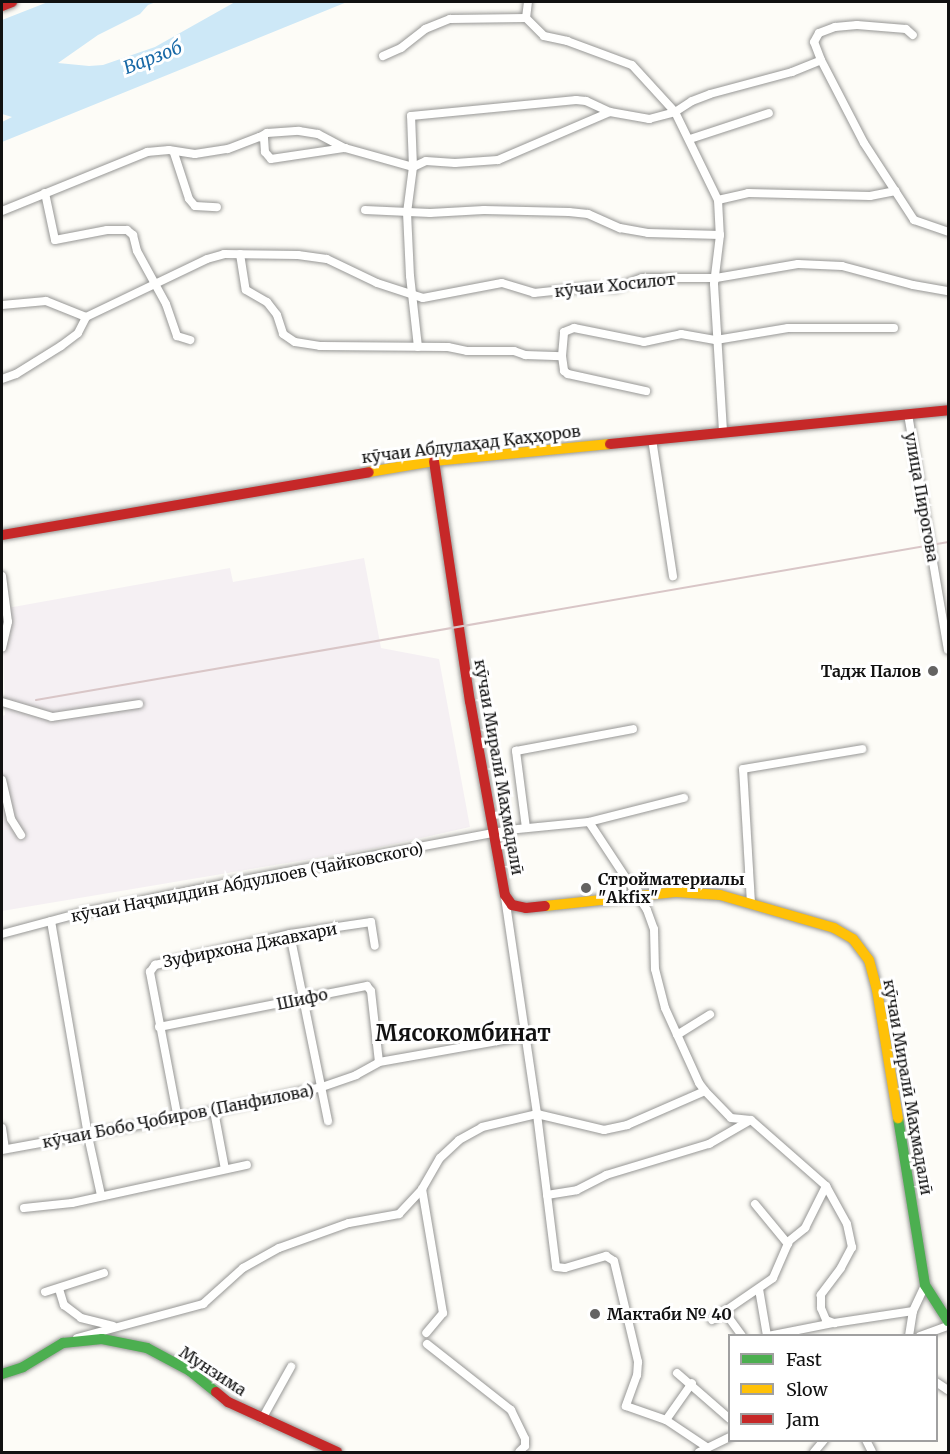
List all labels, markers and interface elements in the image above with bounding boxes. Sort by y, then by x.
water label: Варзоб [121,37,185,79]
street label: кӯчаи Хосилот [554,269,676,301]
street label: кӯчаи Абдулаҳад Қаҳҳоров [360,421,582,467]
street label: улица Пирогова [901,431,943,563]
street label: кӯчаи Миралӣ Маҳмадалӣ [471,658,527,876]
place label: Тадж Палов [821,661,921,681]
marker: Тадж Палов [926,664,940,678]
street label: кӯчаи Наҷмиддин Абдуллоев (Чайковского) [69,838,425,926]
place label: Стройматериалы "Akfix" [598,869,745,907]
marker: Стройматериалы "Akfix" [579,881,593,895]
street label: Зуфирхона Джавхари [161,919,339,971]
street label: кӯчаи Миралӣ Маҳмадалӣ [880,978,936,1196]
street label: Шифо [275,984,329,1014]
district label: Мясокомбинат [375,1021,551,1047]
street label: кӯчаи Бобо Ҷобиров (Панфилова) [41,1080,315,1152]
place label: Мактаби № 40 [607,1304,732,1324]
marker: Мактаби № 40 [588,1307,602,1321]
legend [728,1334,938,1442]
street label: Мунзима [176,1342,250,1400]
text: Fast [786,1348,822,1371]
text: Slow [786,1378,828,1401]
text: Jam [786,1408,820,1431]

